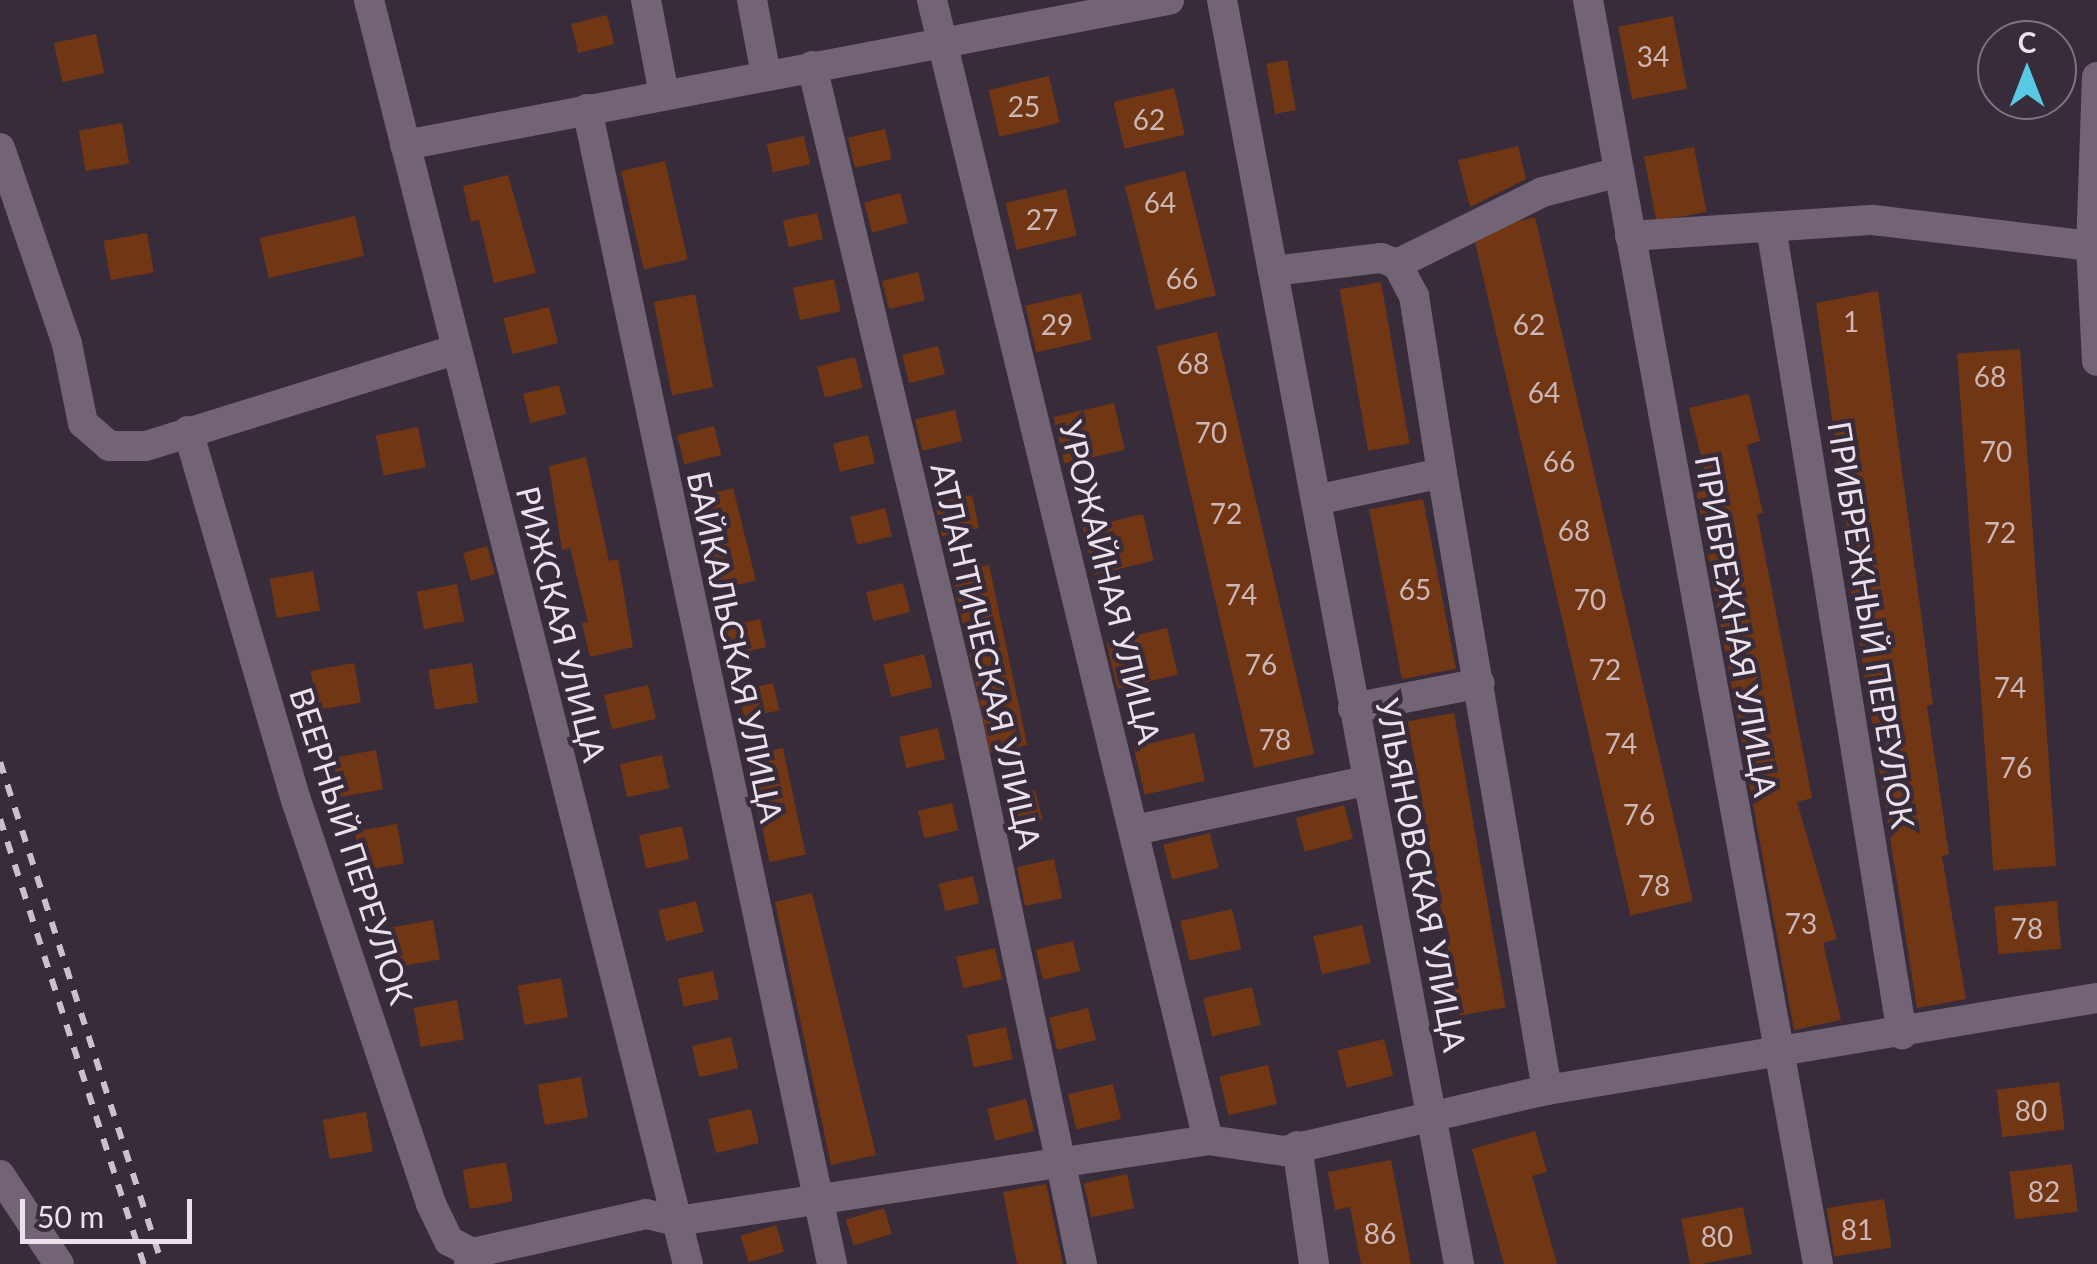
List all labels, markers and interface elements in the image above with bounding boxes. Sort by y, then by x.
north arrow [1977,20,2077,120]
text: С [2018,25,2036,59]
house number: 34 [1637,39,1669,73]
house number: 25 [1008,89,1040,123]
house number: 62 [1133,102,1165,136]
house number: 64 [1144,185,1176,219]
house number: 27 [1026,202,1058,236]
house number: 66 [1166,261,1198,295]
house number: 1 [1843,304,1859,338]
house number: 29 [1041,307,1073,341]
house number: 62 [1513,307,1545,341]
house number: 68 [1177,346,1209,380]
house number: 68 [1974,359,2006,393]
house number: 64 [1528,375,1560,409]
house number: 70 [1195,415,1227,449]
street label: УРОЖАЙНАЯ УЛИЦА [1051,417,1169,747]
street label: ПРИБРЕЖНЫЙ ПЕРЕУЛОК [1820,419,1922,831]
house number: 70 [1980,434,2012,468]
house number: 66 [1543,444,1575,478]
street label: ПРИБРЕЖНАЯ УЛИЦА [1687,452,1785,800]
street label: АТЛАНТИЧЕСКАЯ УЛИЦА [923,459,1049,853]
street label: БАЙКАЛЬСКАЯ УЛИЦА [679,468,791,826]
street label: РИЖСКАЯ УЛИЦА [508,482,614,766]
house number: 72 [1210,496,1242,530]
house number: 68 [1558,513,1590,547]
house number: 72 [1984,515,2016,549]
house number: 65 [1399,572,1431,606]
house number: 74 [1225,577,1257,611]
house number: 70 [1574,582,1606,616]
house number: 76 [1245,647,1277,681]
house number: 72 [1589,652,1621,686]
house number: 74 [1994,670,2026,704]
street label: ВЕЕРНЫЙ ПЕРЕУЛОК [282,683,420,1009]
street label: УЛЬЯНОВСКАЯ УЛИЦА [1368,695,1474,1055]
house number: 78 [1259,722,1291,756]
house number: 74 [1605,726,1637,760]
house number: 76 [2000,750,2032,784]
house number: 76 [1623,797,1655,831]
house number: 78 [1638,868,1670,902]
house number: 73 [1785,906,1817,940]
house number: 78 [2011,911,2043,945]
house number: 80 [2015,1093,2047,1127]
house number: 82 [2028,1174,2060,1208]
scale bar [25,1179,198,1241]
text: 50 m [37,1198,104,1234]
house number: 81 [1841,1212,1873,1246]
house number: 86 [1364,1216,1396,1250]
house number: 80 [1701,1219,1733,1253]

